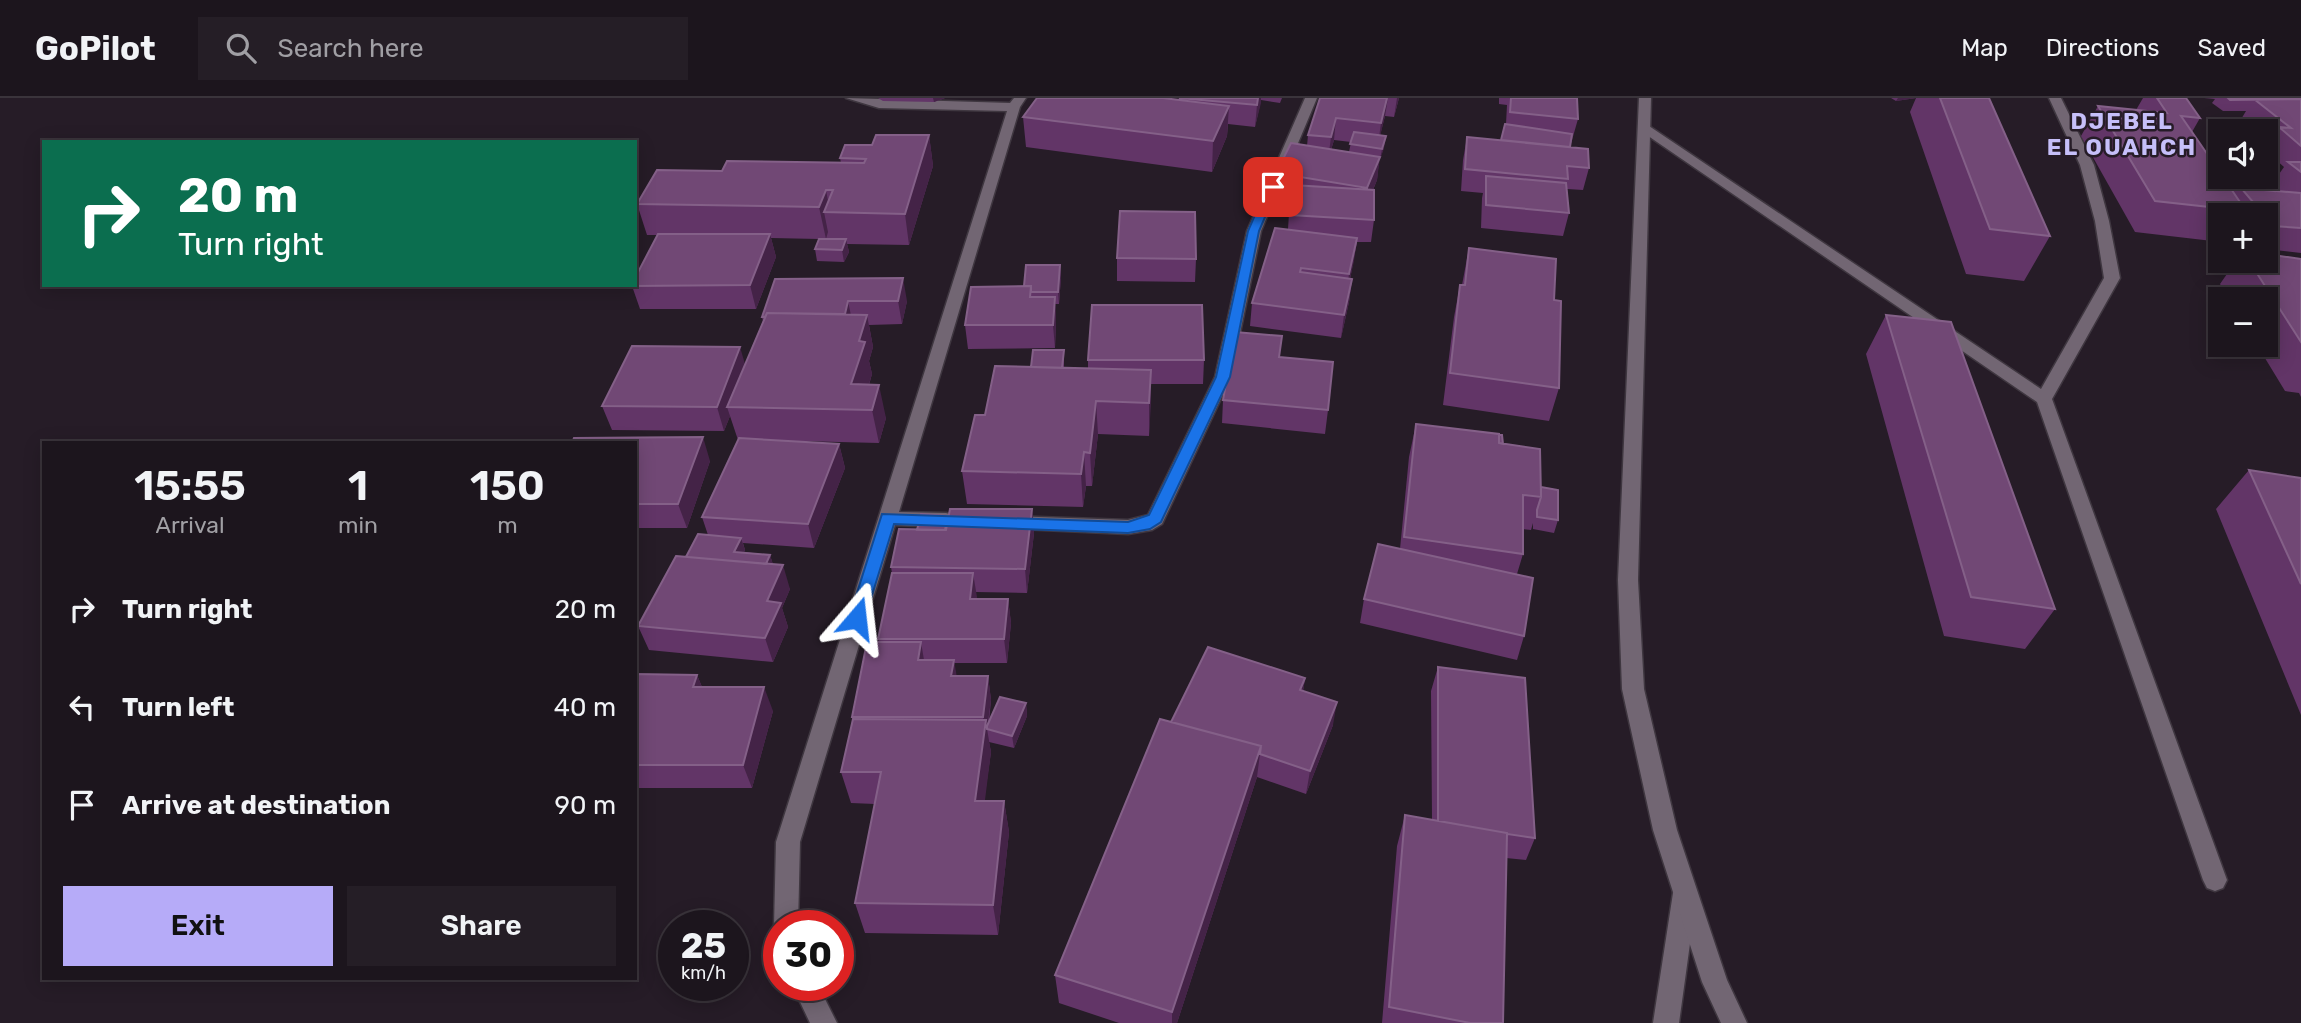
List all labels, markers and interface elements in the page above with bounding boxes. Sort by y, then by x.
search box [198,17,688,80]
text: GoPilot [35,29,156,68]
icon: search [222,29,260,67]
text: Search here [278,33,423,64]
text: Map [1961,34,2008,62]
text: Directions [2046,34,2159,62]
text: Saved [2197,34,2266,62]
district label: DJEBEL EL OUAHCH [2047,107,2197,161]
map controls [2208,119,2278,357]
button: sound [2208,119,2278,189]
pin [1243,157,1303,217]
text: 20 m [178,166,299,224]
icon: right [63,168,154,259]
icon: arrive [1254,168,1292,206]
button: + [2208,203,2278,273]
text: Turn right [178,225,323,263]
button: − [2208,287,2278,357]
text: 15:55 [134,461,246,511]
text: 1 [348,461,368,511]
text: 150 [470,461,545,511]
text: Arrival [155,511,225,539]
text: min [338,511,378,539]
text: m [497,511,518,539]
position arrow [820,581,894,655]
icon: right [63,590,101,628]
text: Turn right [122,594,252,625]
text: 20 m [555,594,616,625]
icon: left [63,688,101,726]
text: Turn left [122,692,234,723]
text: 40 m [554,692,616,723]
icon: arrive [63,786,101,824]
text: Arrive at destination [122,790,390,821]
text: 90 m [555,790,616,821]
button: Exit [63,886,333,966]
button: Share [347,886,616,966]
speed limit sign: 30 [763,910,854,1001]
text: 25 [681,925,726,967]
text: km/h [681,962,726,984]

